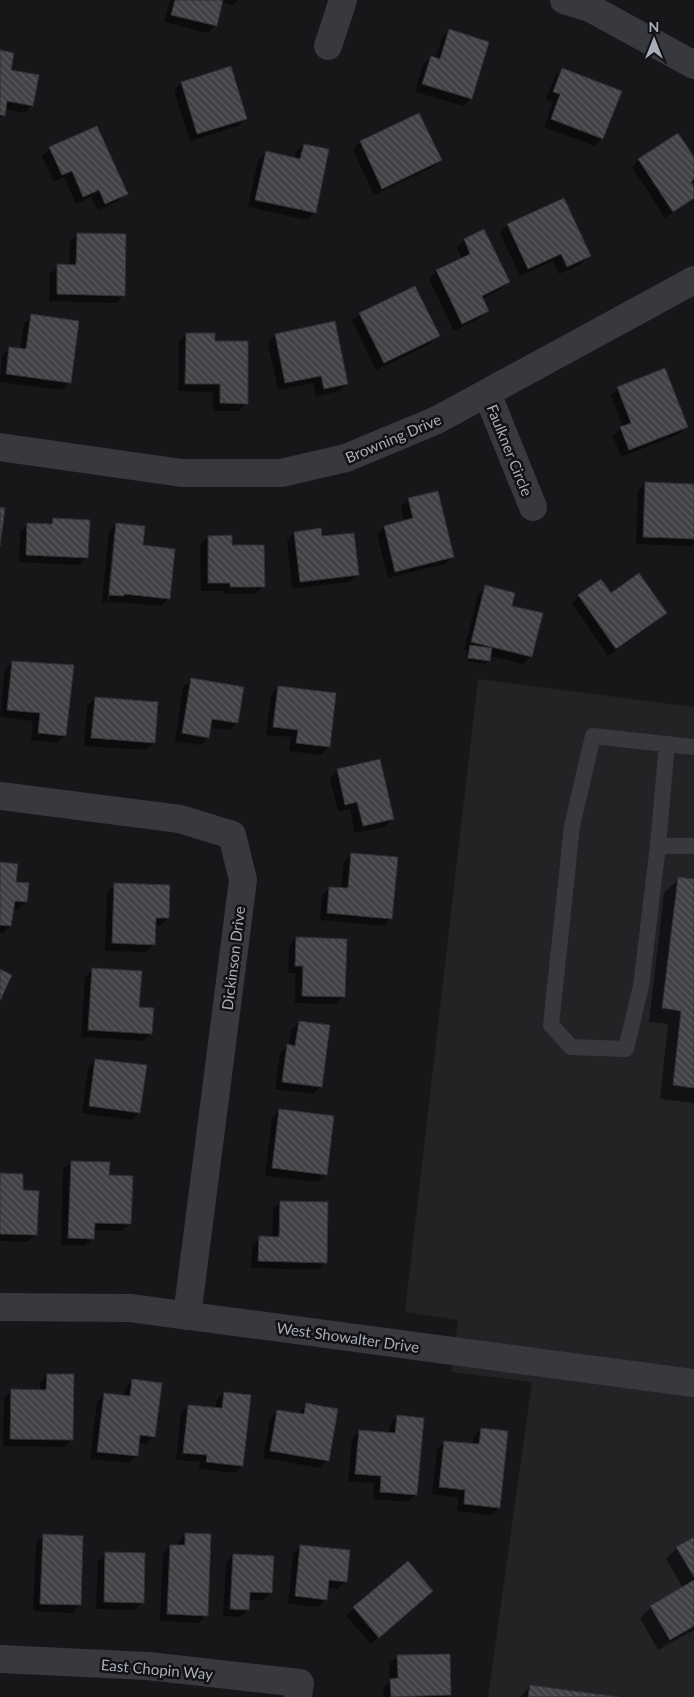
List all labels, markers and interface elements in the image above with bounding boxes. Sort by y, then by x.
north arrow [629,15,679,65]
text: N [649,18,659,35]
street label: Faulkner Circle [483,402,537,498]
street label: Browning Drive [342,410,444,466]
street label: Dickinson Drive [218,905,248,1011]
street label: West Showalter Drive [276,1318,421,1356]
street label: East Chopin Way [100,1655,214,1683]

